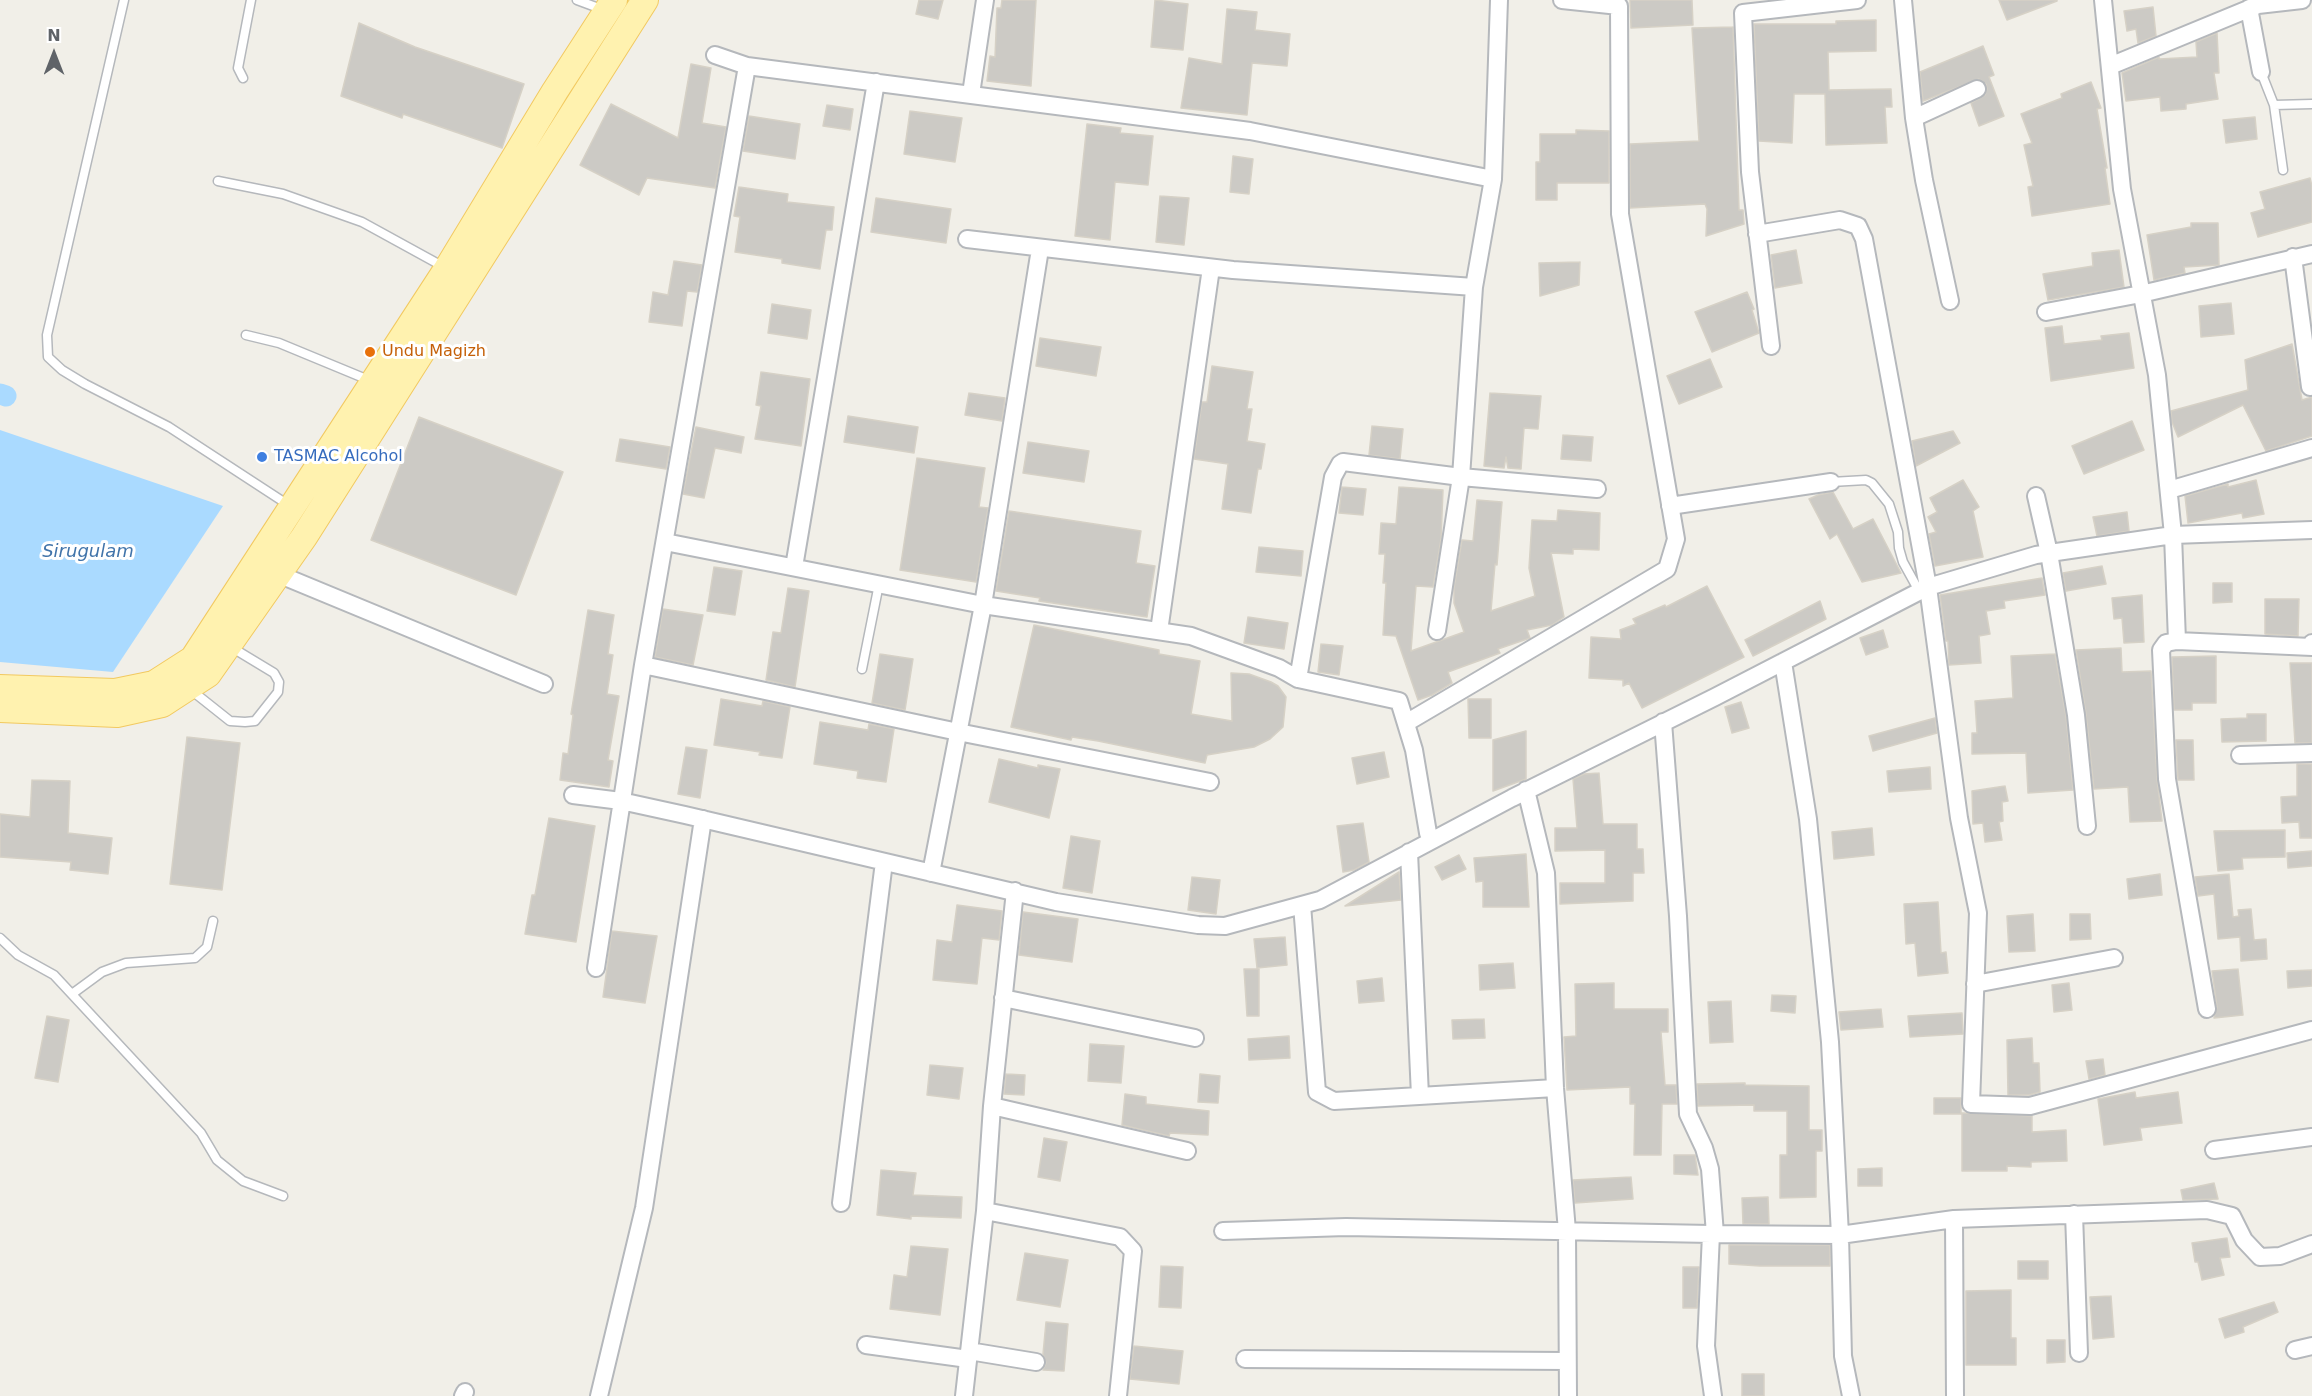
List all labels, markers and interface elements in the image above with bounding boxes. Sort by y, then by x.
north arrow [24,24,84,84]
text: N [47,26,61,45]
place label: Undu Magizh [382,342,486,362]
marker: Undu Magizh [363,345,377,359]
place label: TASMAC Alcohol [274,447,403,467]
marker: TASMAC Alcohol [255,450,269,464]
water label: Sirugulam [42,541,134,563]

